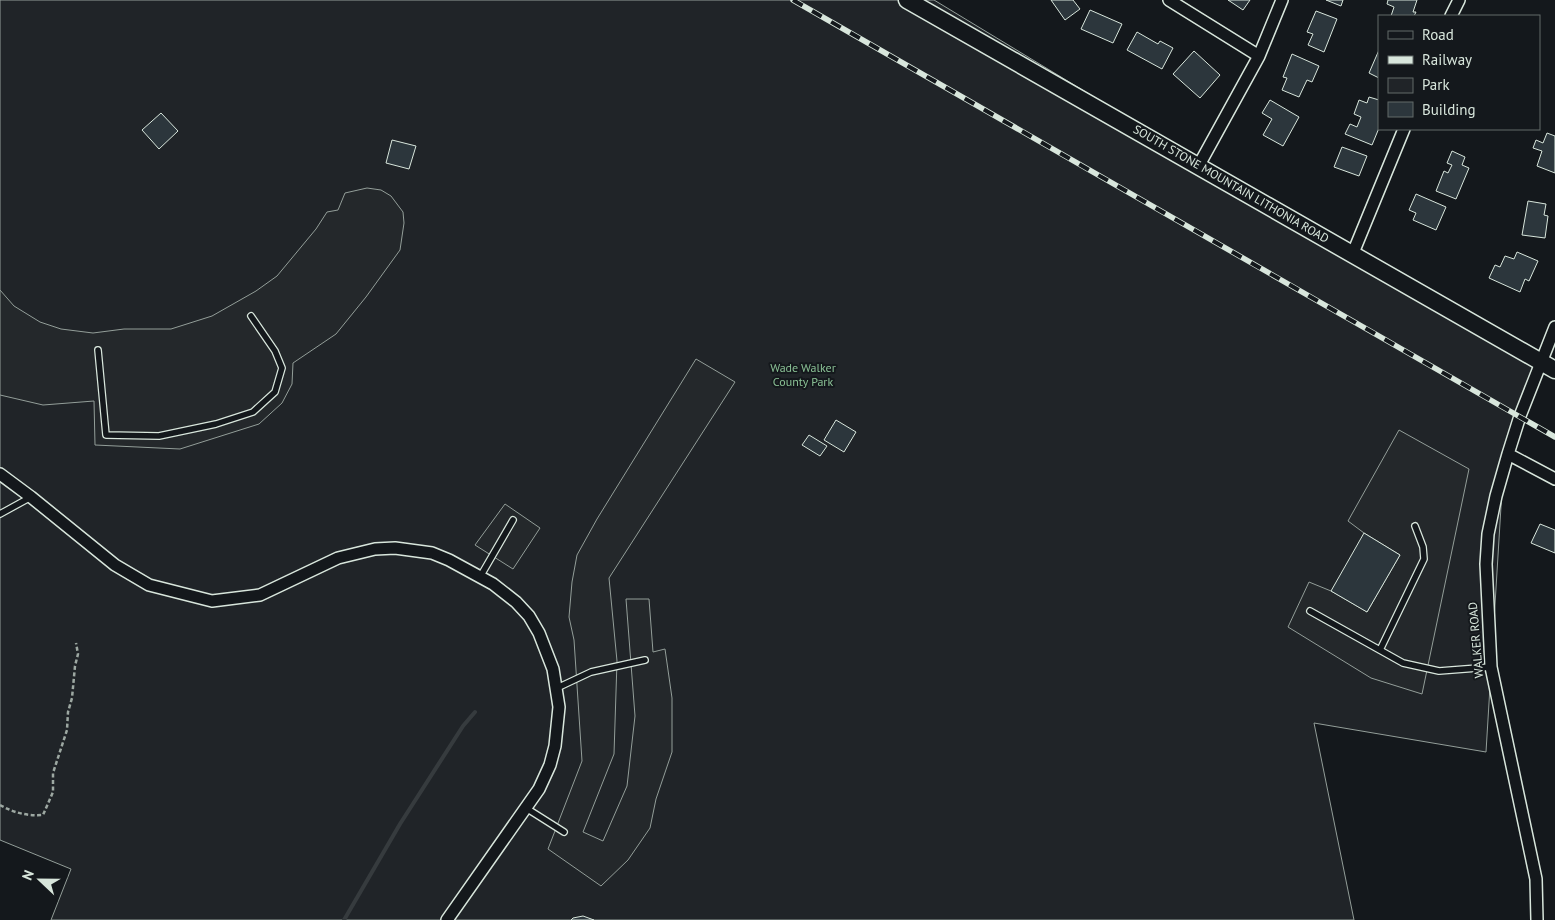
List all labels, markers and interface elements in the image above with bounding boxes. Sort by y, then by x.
legend [1378,15,1540,130]
text: Road [1422,25,1454,44]
text: Railway [1422,50,1472,69]
text: Park [1422,75,1450,94]
text: Building [1422,100,1476,119]
street label: SOUTH STONE MOUNTAIN LITHONIA ROAD [1131,121,1332,246]
park label: Wade Walker County Park [770,360,836,389]
street label: WALKER ROAD [1465,601,1486,679]
north arrow [15,855,65,905]
text: N [18,867,38,883]

